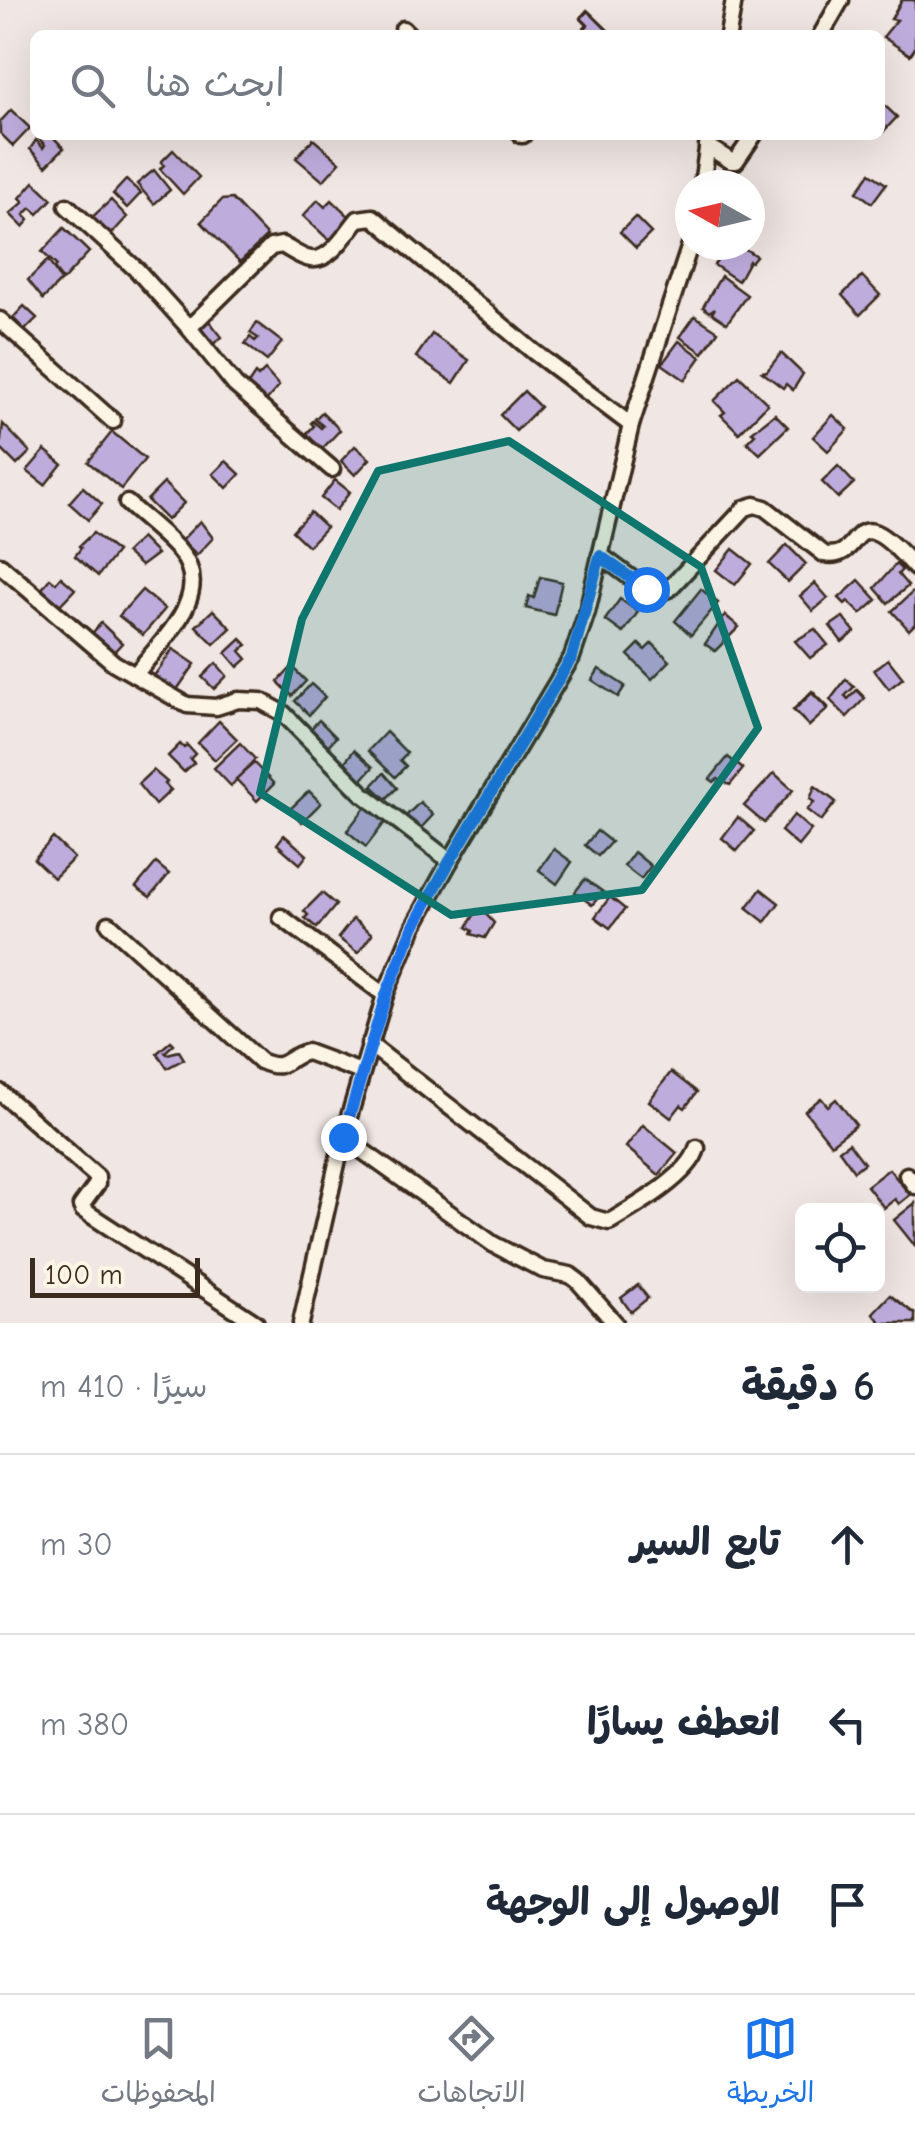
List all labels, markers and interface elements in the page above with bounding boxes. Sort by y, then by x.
search box [30,30,885,140]
icon: search [65,58,120,113]
text: ابحث هنا [145,62,285,106]
north arrow [675,170,765,260]
route start [624,567,670,613]
route end [321,1115,367,1161]
map controls [795,1203,885,1293]
button: locate [795,1203,885,1293]
scale bar [30,1253,200,1298]
text: 100 m [45,1259,123,1291]
text: 6 دقيقة [741,1362,875,1411]
text: سيرًا · 410 m [40,1368,208,1405]
icon: ahead [820,1517,875,1572]
text: تابع السير [631,1521,780,1565]
text: 30 m [40,1526,113,1563]
icon: left [820,1697,875,1752]
text: انعطف يسارًا [587,1701,780,1745]
text: 380 m [40,1706,129,1743]
icon: arrive [820,1877,875,1932]
text: الوصول إلى الوجهة [486,1881,780,1925]
tab: المحفوظات [101,2011,216,2117]
tab: الاتجاهات [417,2011,526,2117]
tab: الخريطة [727,2011,814,2117]

